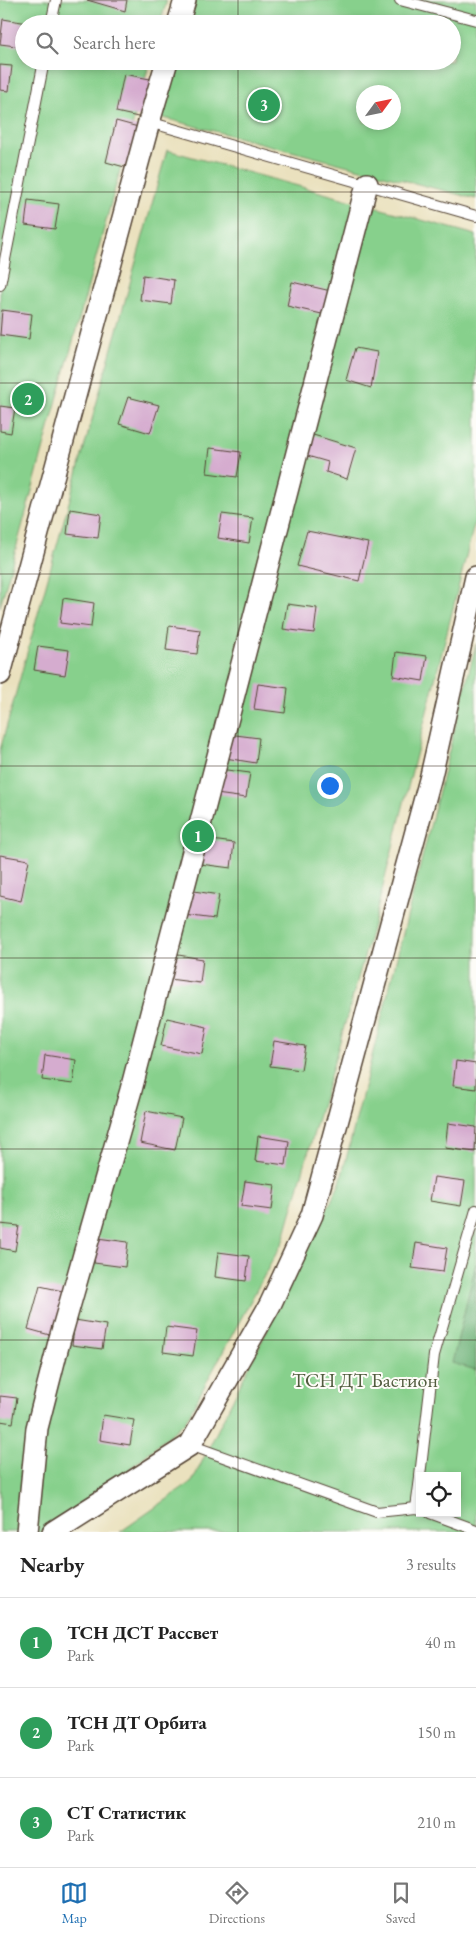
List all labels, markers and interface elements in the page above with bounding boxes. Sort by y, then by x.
search box [15,15,461,70]
icon: search [33,29,61,57]
text: Search here [73,30,155,55]
north arrow [356,85,401,130]
pin: 3 [248,86,280,124]
pin: 2 [12,380,44,418]
your location [317,773,343,799]
pin: 1 [182,817,214,855]
park label: ТСН ДТ Бастион [292,1367,438,1393]
map controls [416,1472,461,1517]
button: locate [416,1472,461,1517]
text: Nearby [20,1551,84,1578]
text: 3 results [406,1554,456,1575]
text: ТСН ДСТ Рассвет [67,1620,218,1645]
text: 1 [32,1632,40,1653]
text: 40 m [425,1632,456,1653]
text: Park [67,1645,94,1666]
text: ТСН ДТ Орбита [67,1710,207,1735]
text: 2 [32,1722,40,1743]
text: 150 m [417,1722,456,1743]
text: Park [67,1735,94,1756]
text: СТ Статистик [67,1800,186,1825]
text: 3 [32,1812,40,1833]
text: 210 m [417,1812,456,1833]
text: Park [67,1825,94,1846]
tab: Map [60,1879,88,1927]
tab: Directions [209,1879,265,1927]
tab: Saved [386,1879,416,1927]

